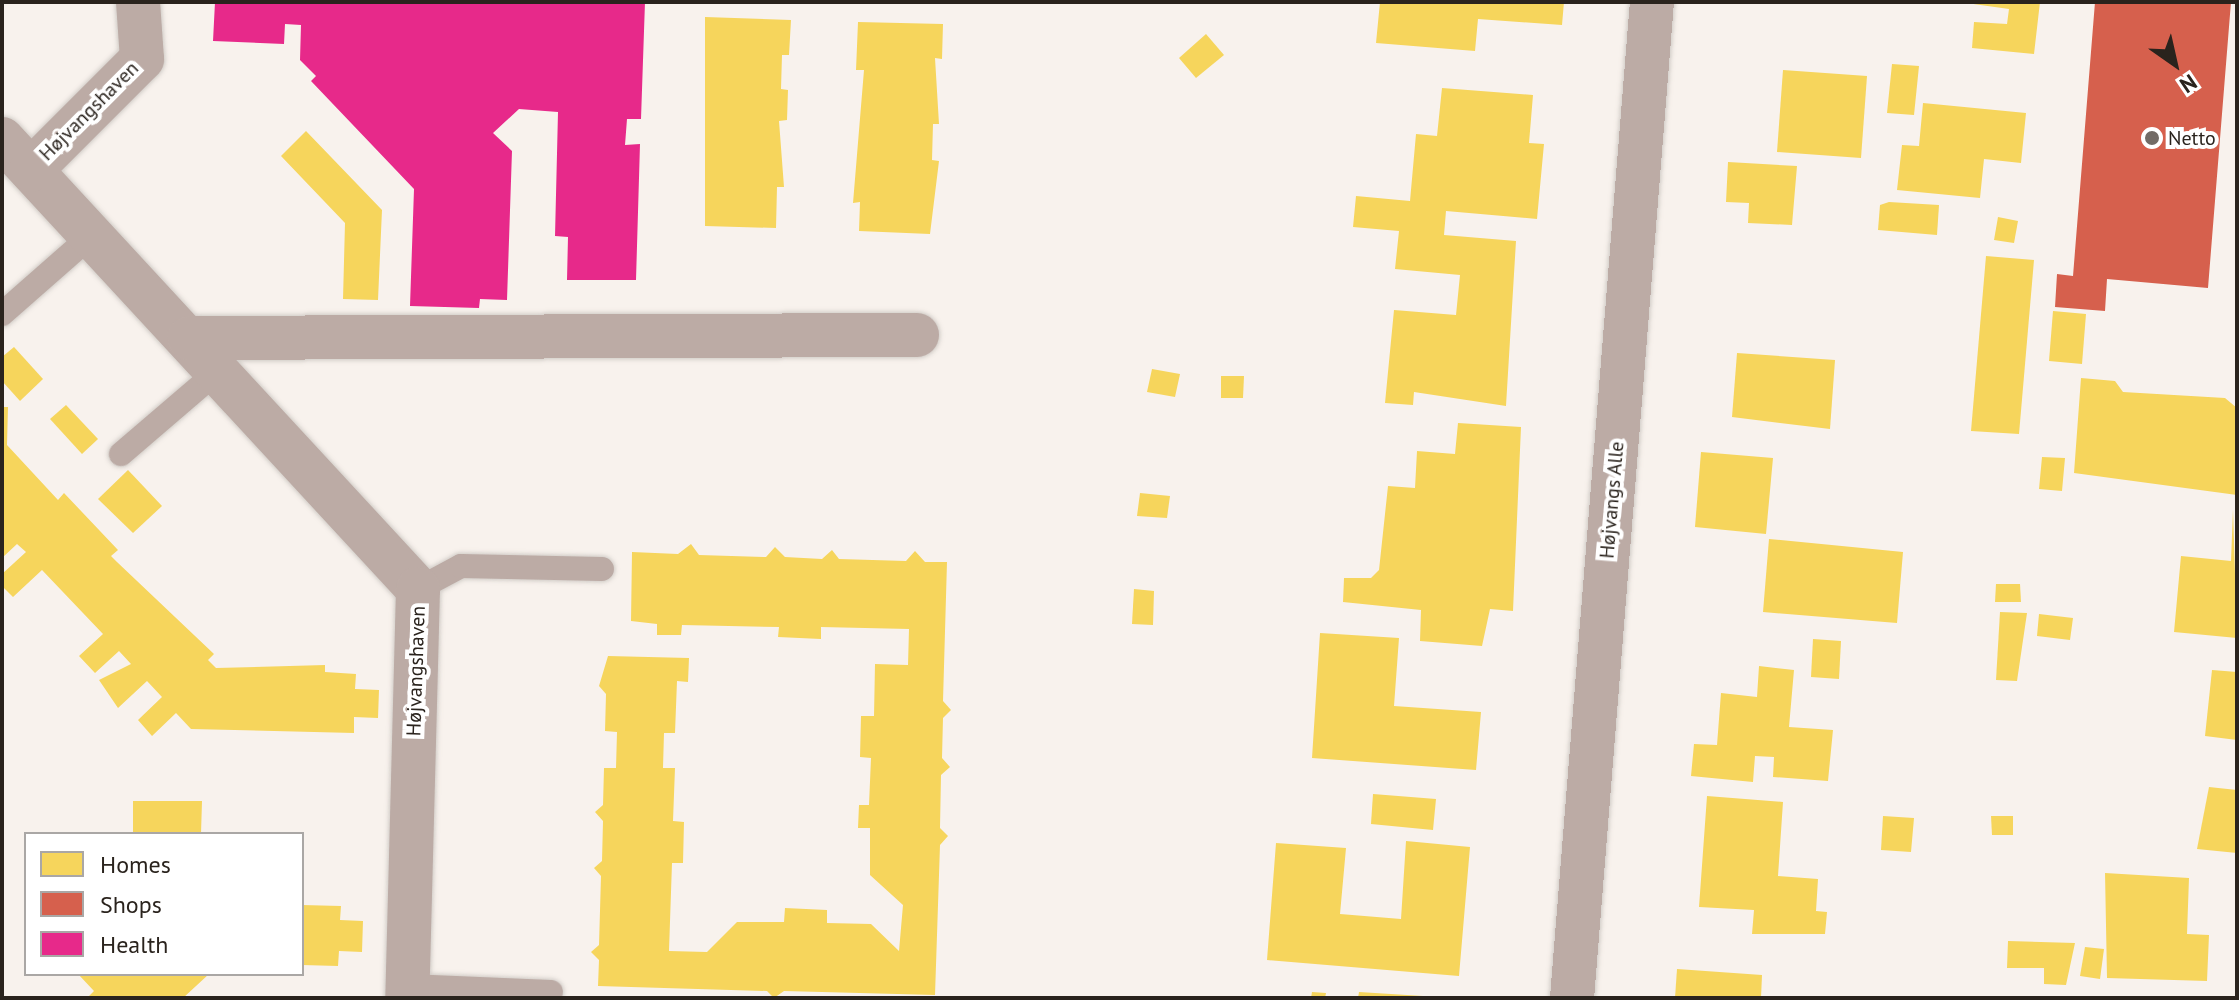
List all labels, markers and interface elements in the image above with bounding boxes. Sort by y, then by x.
north arrow [2135,24,2215,104]
street label: Højvangshaven [34,56,144,166]
text: N [2175,68,2202,100]
place label: Netto [2168,126,2216,150]
marker: Netto [2143,129,2161,147]
street label: Højvangs Alle [1595,440,1629,560]
street label: Højvangshaven [402,605,430,737]
legend [24,832,304,976]
text: Homes [100,849,171,880]
text: Shops [100,889,162,920]
text: Health [100,929,169,960]

